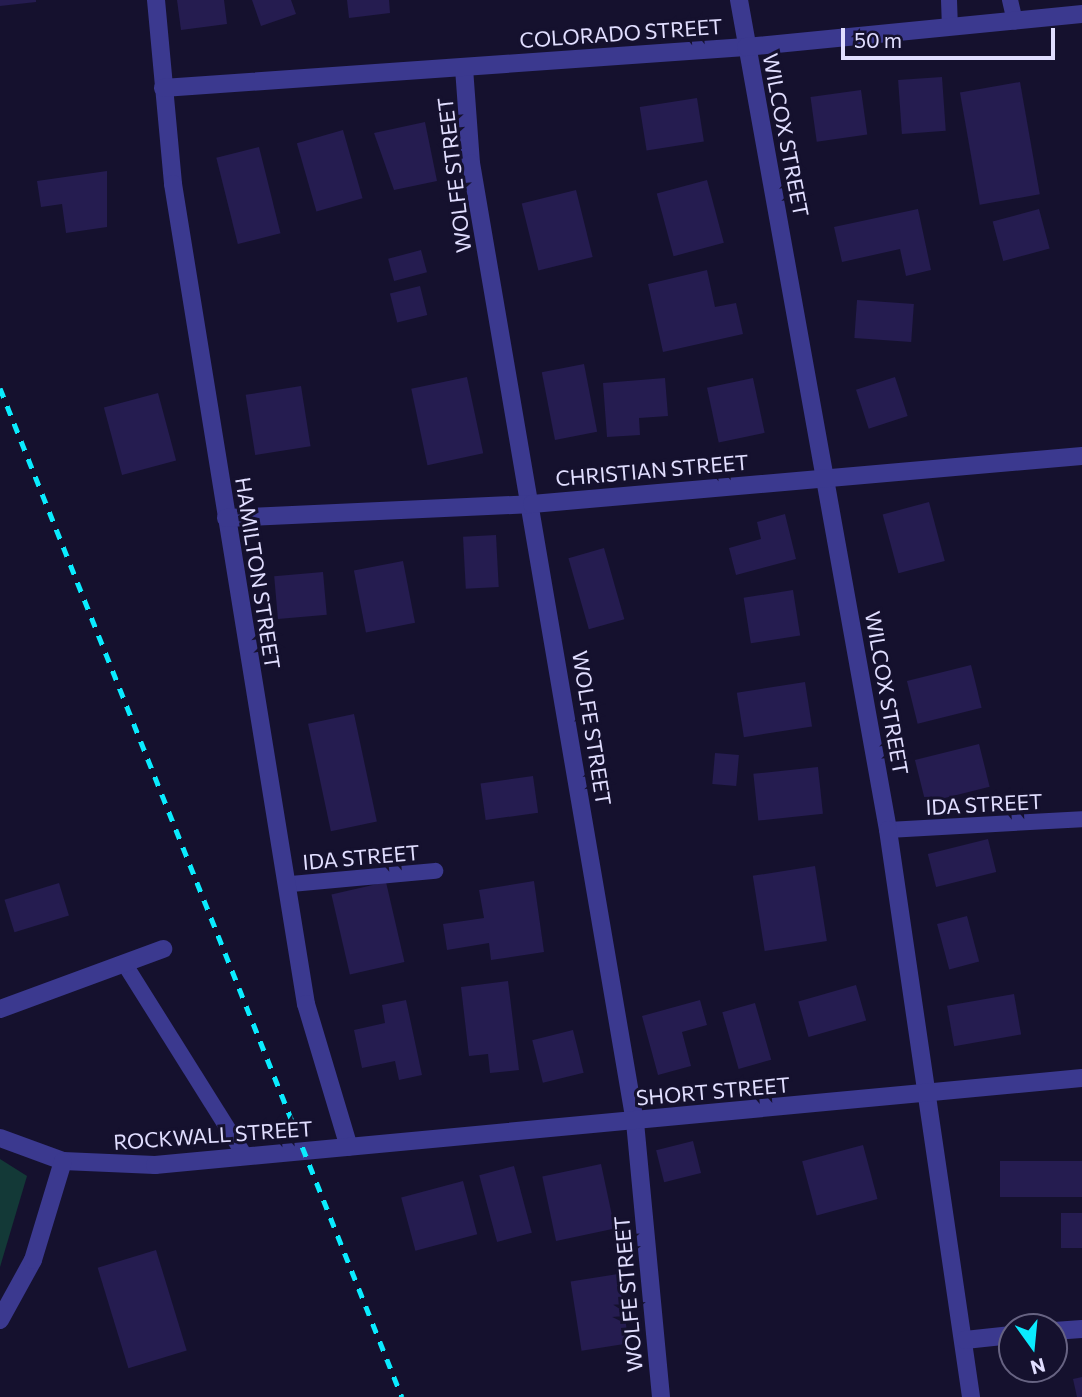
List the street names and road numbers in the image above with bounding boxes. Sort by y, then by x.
street label: COLORADO STREET [519,13,723,53]
street label: WILCOX STREET [758,51,814,219]
street label: WOLFE STREET [432,96,476,254]
street label: CHRISTIAN STREET [554,449,750,491]
street label: HAMILTON STREET [230,475,286,671]
street label: WILCOX STREET [860,609,914,777]
street label: WOLFE STREET [567,649,617,807]
street label: IDA STREET [925,788,1043,820]
street label: IDA STREET [302,839,420,875]
street label: SHORT STREET [635,1072,791,1110]
street label: ROCKWALL STREET [112,1115,314,1155]
street label: WOLFE STREET [609,1215,647,1373]

